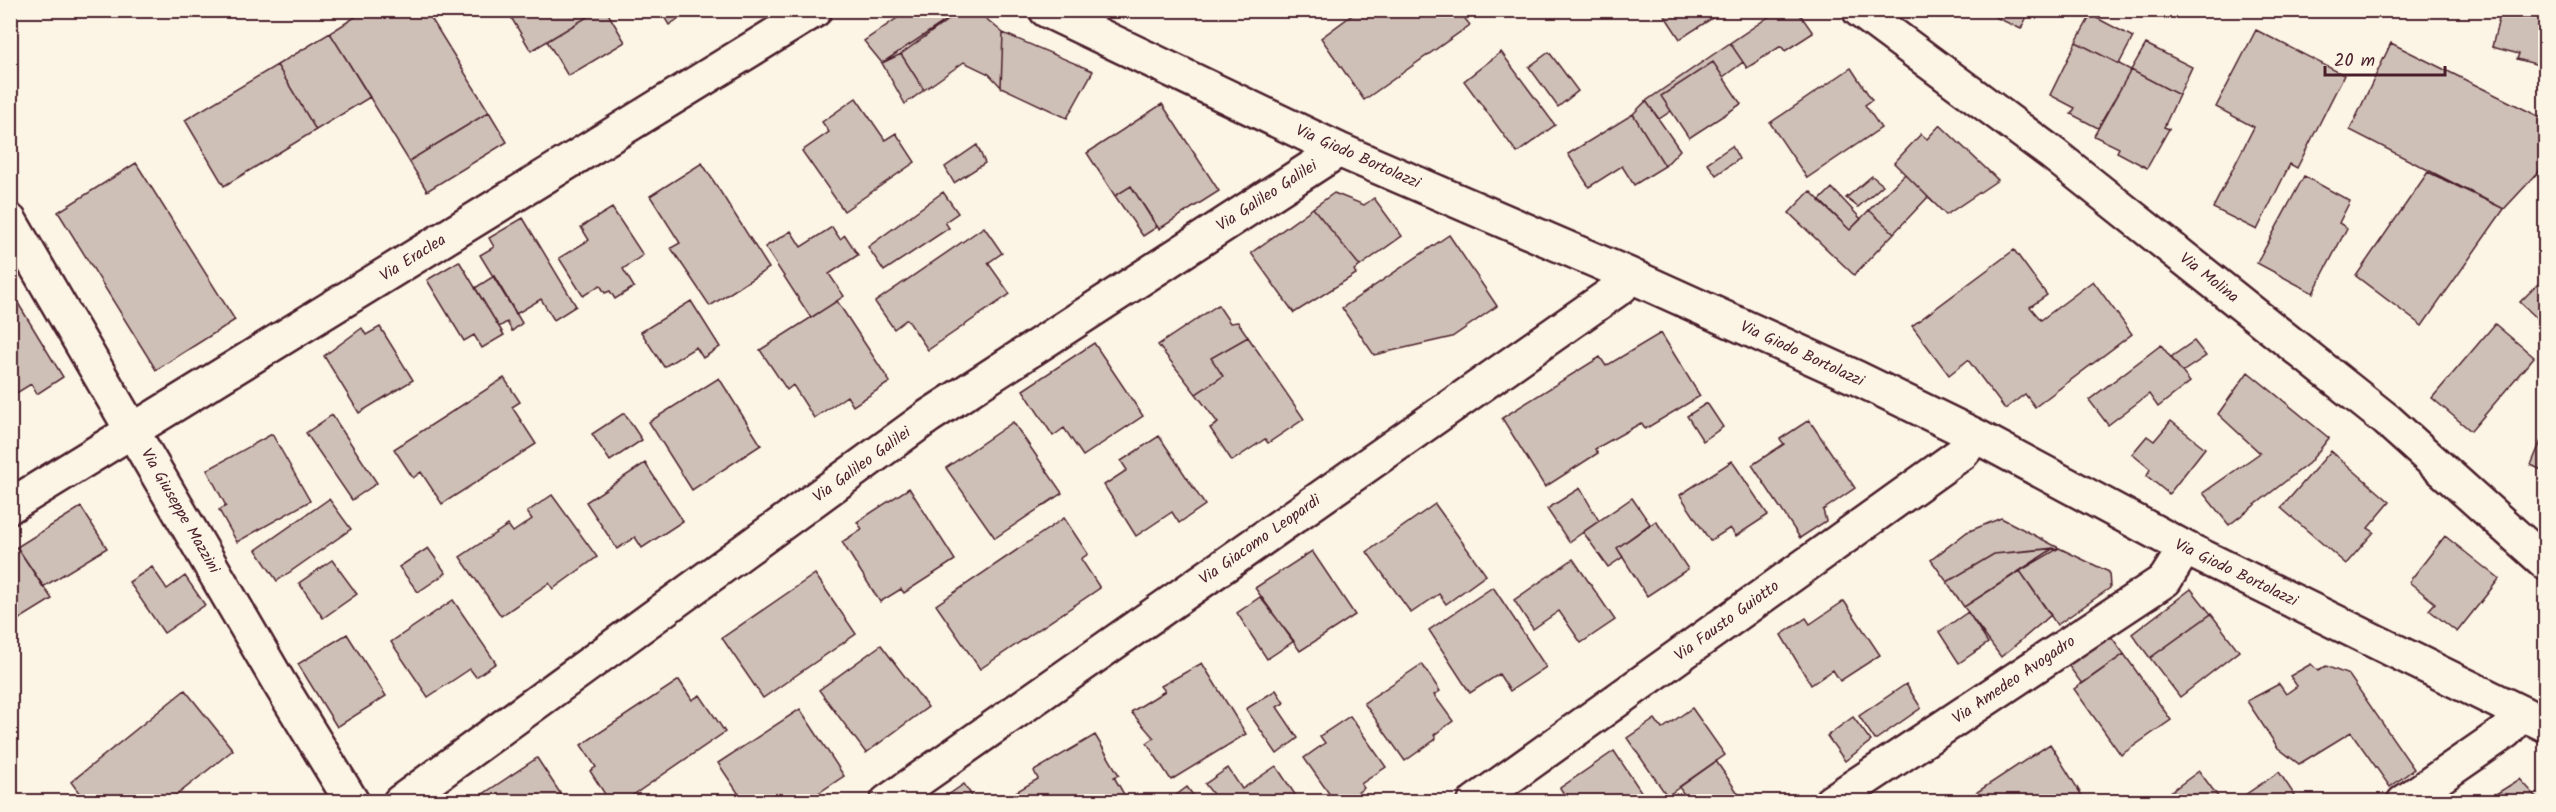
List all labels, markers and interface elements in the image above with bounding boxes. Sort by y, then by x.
scale bar [2325,39,2445,77]
text: 20 m [2334,47,2375,76]
street label: Via Giodo Bortolazzi [1292,118,1425,196]
street label: Via Galileo Galilei [1212,153,1323,238]
street label: Via Eraclea [375,228,451,288]
street label: Via Molina [2174,247,2244,309]
street label: Via Giodo Bortolazzi [1736,314,1869,394]
street label: Via Galileo Galilei [808,420,917,509]
street label: Via Giuseppe Mazzini [134,444,227,579]
street label: Via Giacomo Leopardi [1194,488,1327,591]
street label: Via Giodo Bortolazzi [2170,532,2303,614]
street label: Via Fausto Guiotto [1669,574,1785,668]
street label: Via Amedeo Avogadro [1947,629,2081,731]

